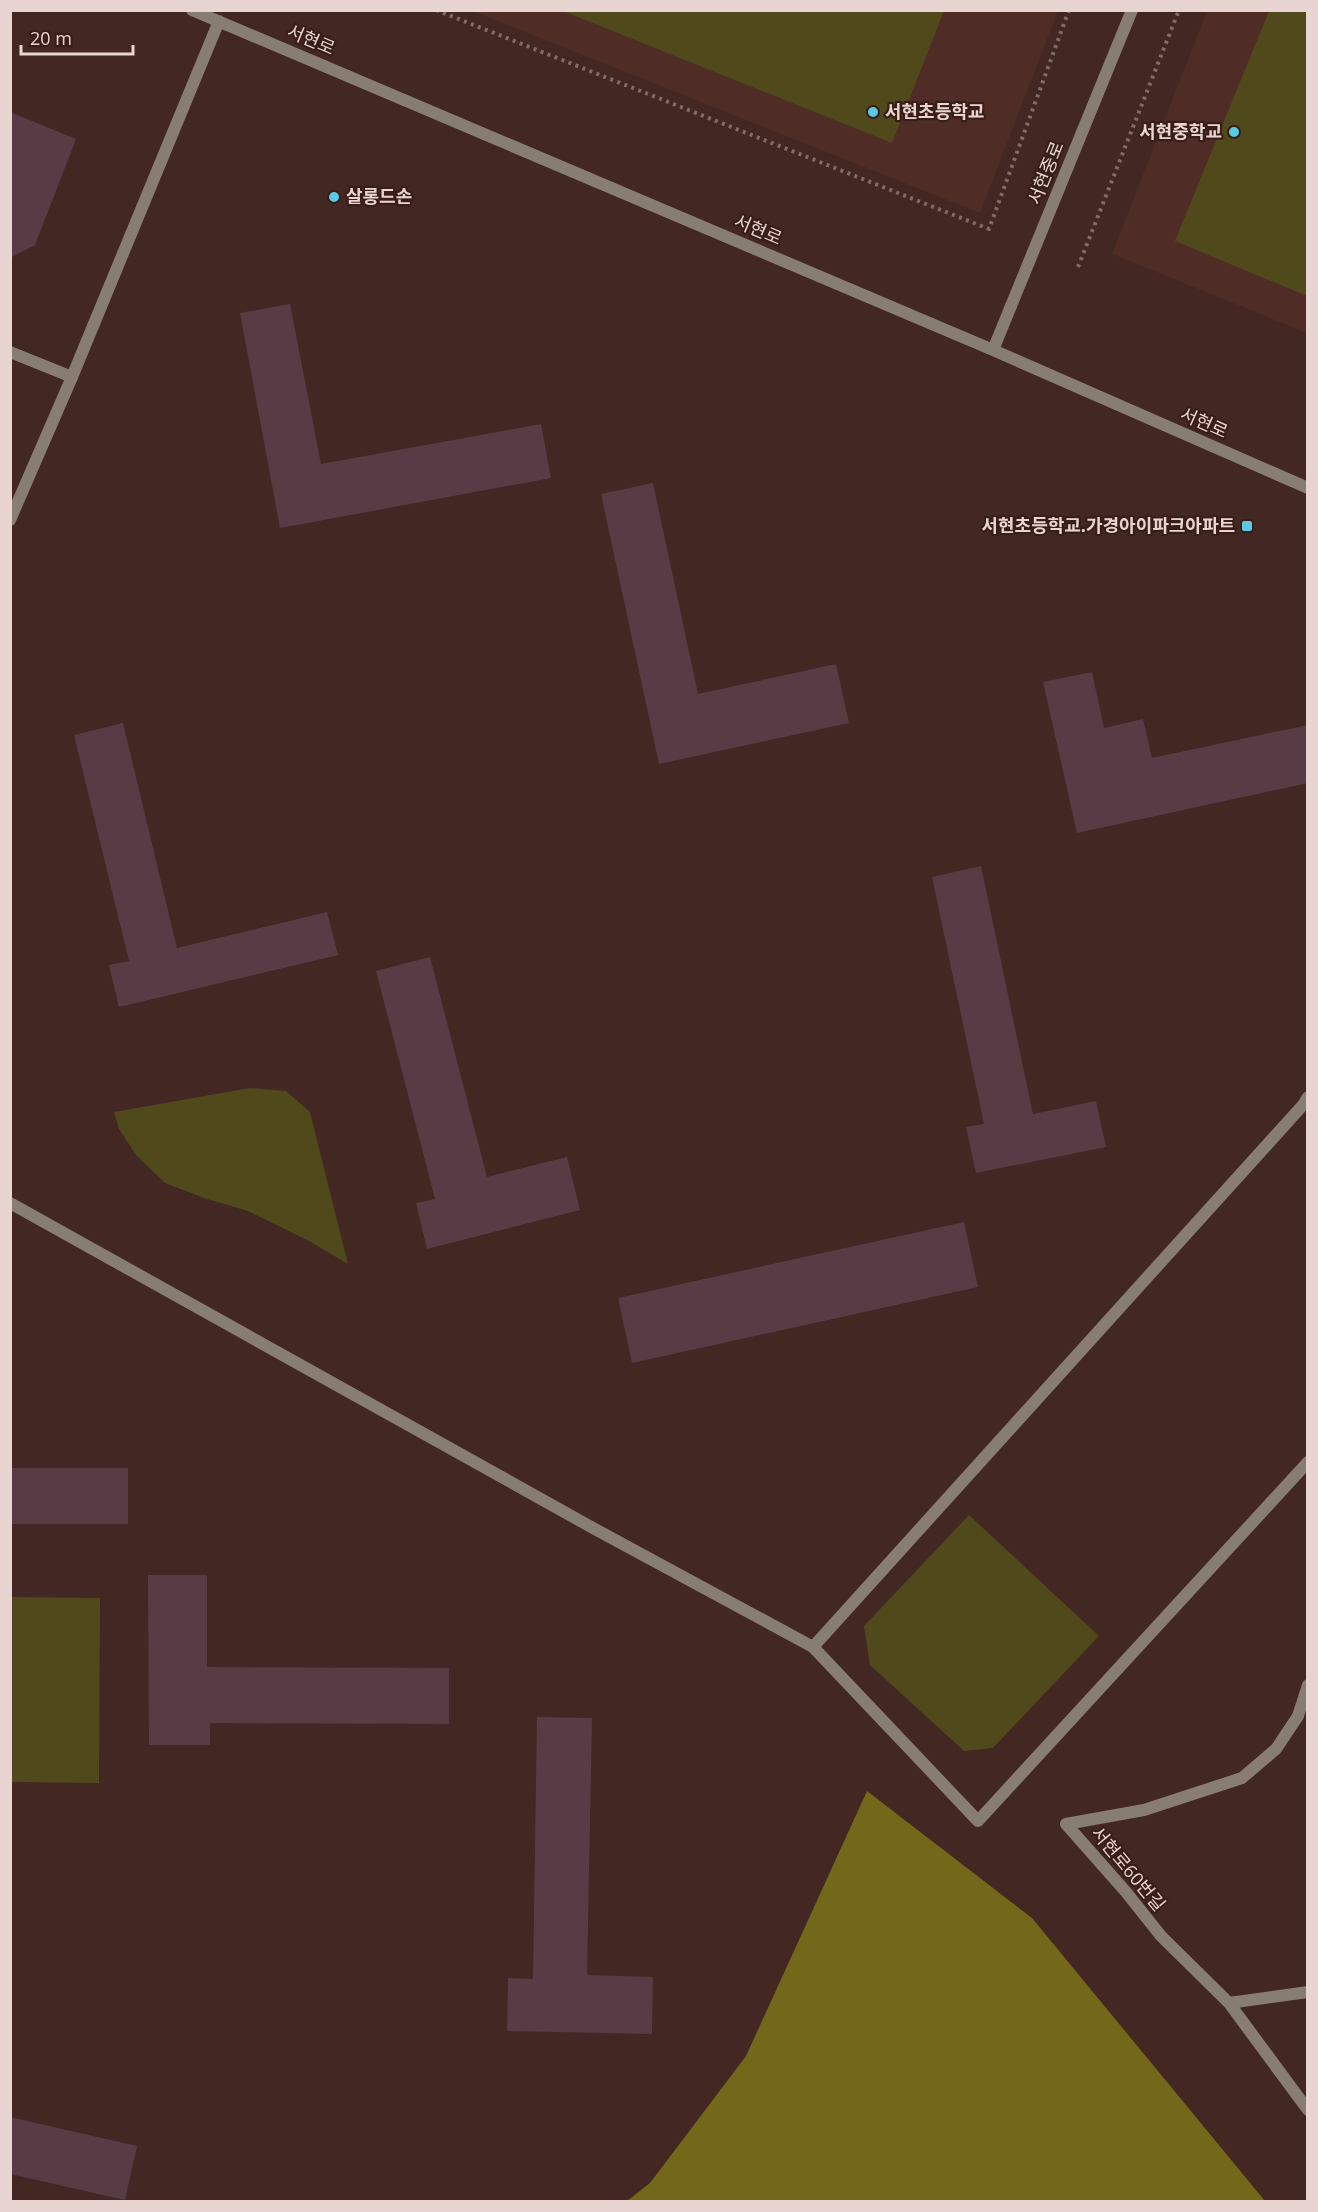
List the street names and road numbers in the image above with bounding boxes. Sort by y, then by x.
street label: 서현로 [284,18,339,60]
street label: 서현중로 [1022,137,1069,208]
street label: 서현로 [731,208,786,250]
street label: 서현로 [1177,401,1232,443]
street label: 서현로60번길 [1086,1821,1171,1916]

